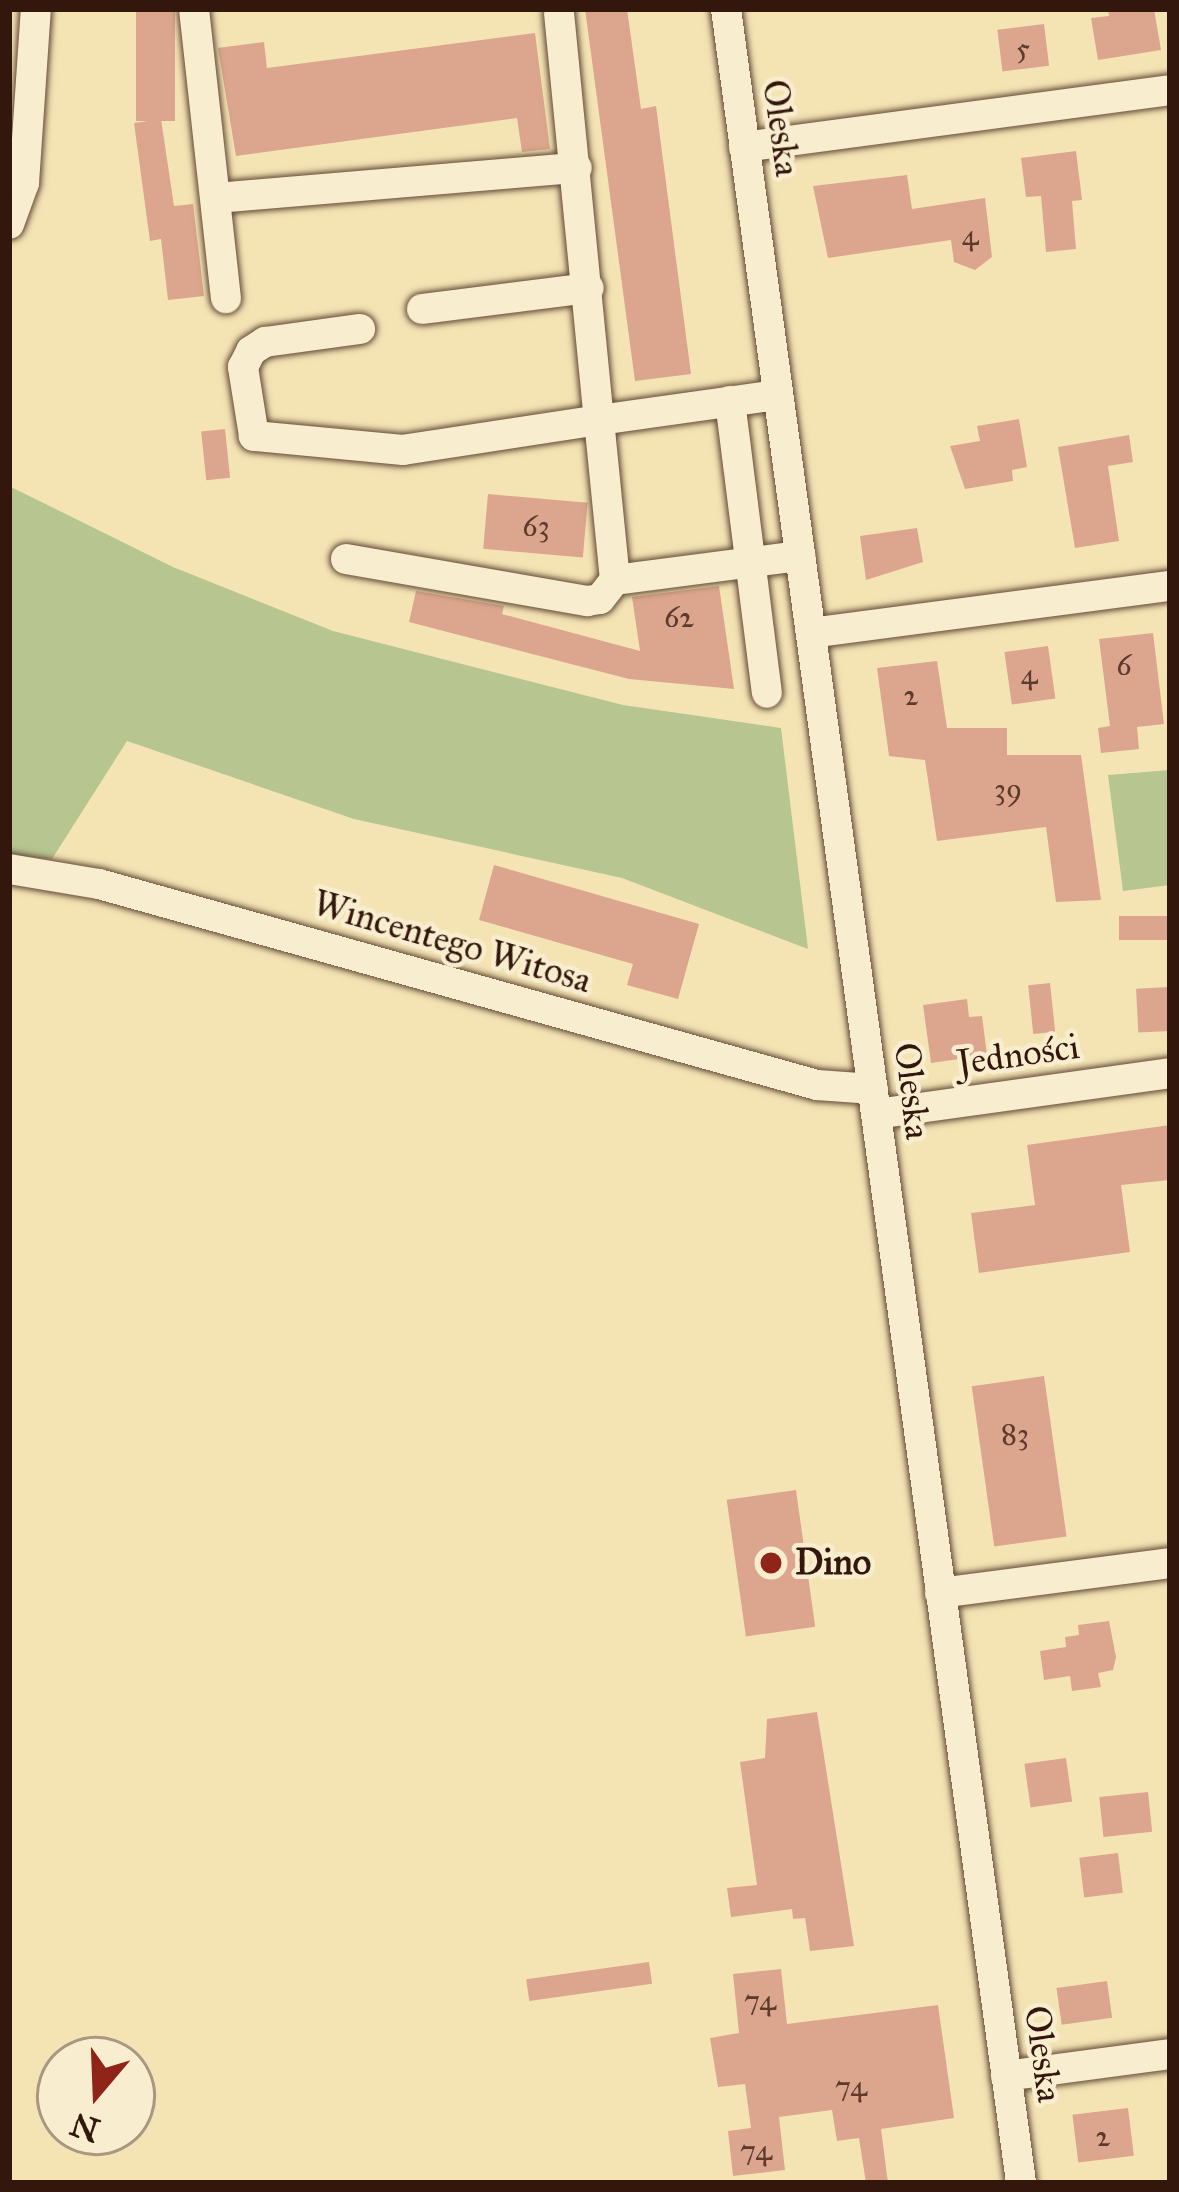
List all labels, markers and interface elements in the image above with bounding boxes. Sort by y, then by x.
house number: 5 [1016,30,1030,66]
street label: Oleska [753,77,809,179]
house number: 4 [962,217,978,253]
house number: 63 [522,508,550,544]
house number: 62 [664,599,694,635]
house number: 6 [1116,647,1132,683]
house number: 4 [1021,656,1037,692]
house number: 2 [904,677,918,713]
house number: 39 [994,771,1022,807]
street label: Wincentego Witosa [308,882,596,1002]
street label: Jedności [954,1025,1082,1085]
street label: Oleska [885,1040,939,1142]
house number: 83 [1001,1416,1029,1452]
place label: Dino [795,1541,871,1585]
marker: Dino [758,1550,784,1576]
house number: 74 [744,1982,776,2018]
street label: Oleska [1015,2003,1071,2105]
north arrow [36,2036,156,2156]
house number: 74 [835,2068,867,2104]
text: N [66,2104,105,2151]
house number: 2 [1096,2118,1110,2154]
house number: 74 [740,2132,772,2168]

